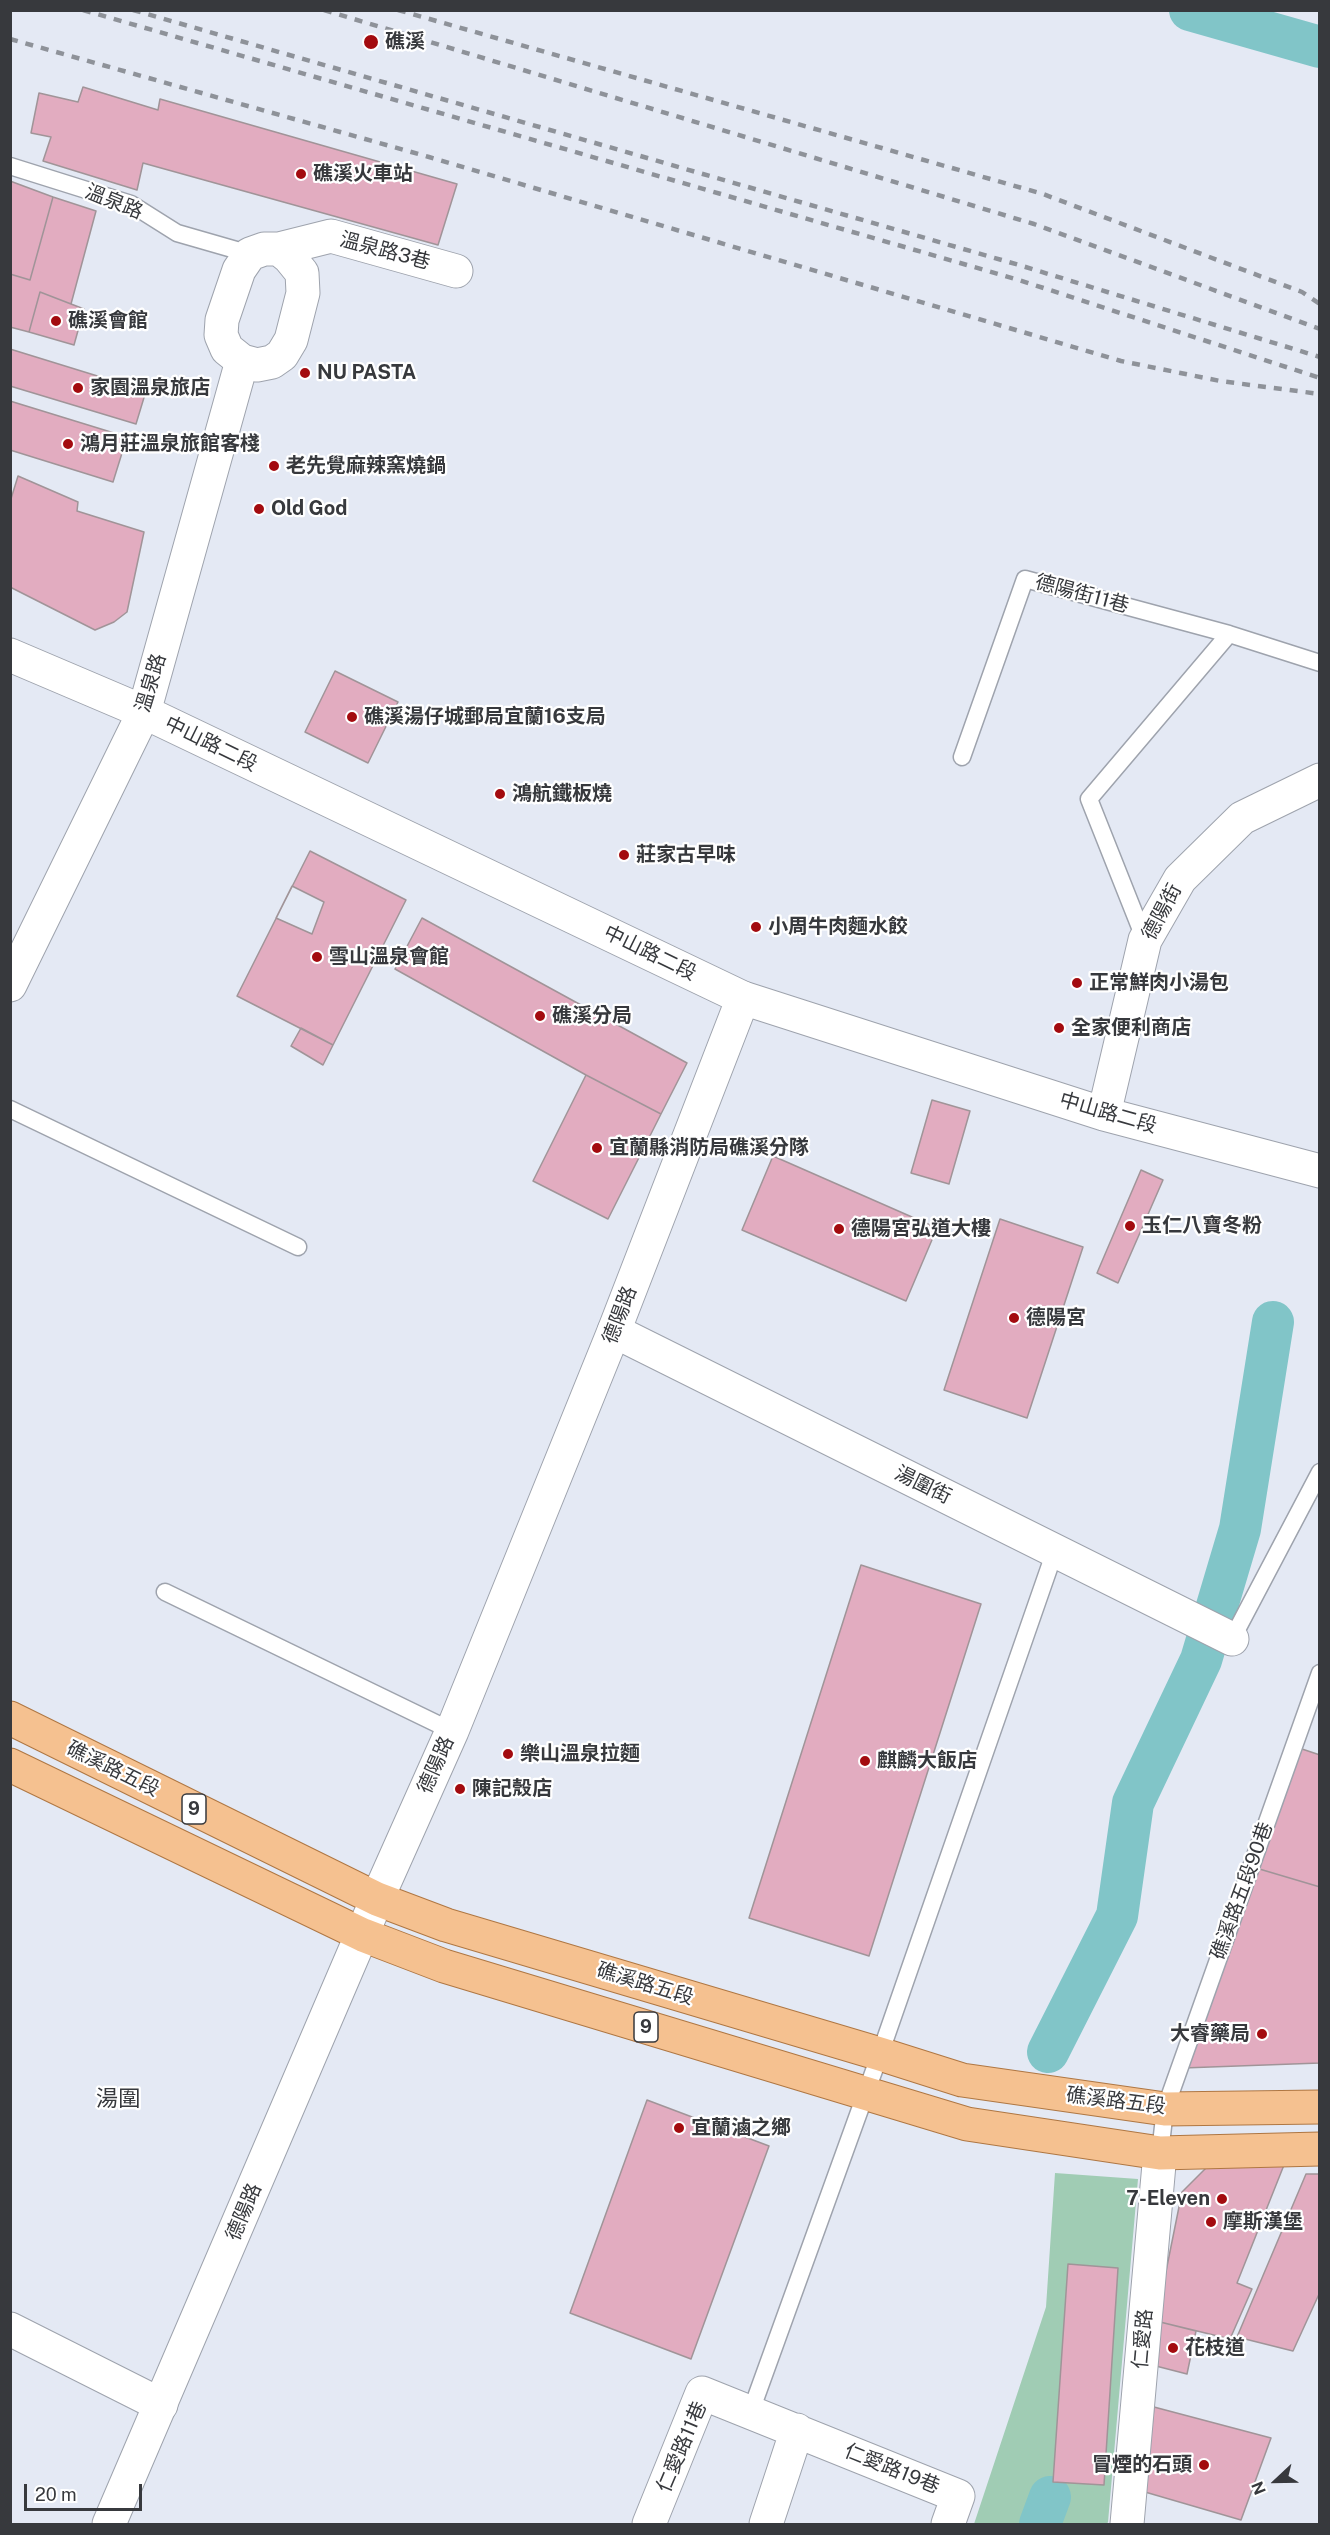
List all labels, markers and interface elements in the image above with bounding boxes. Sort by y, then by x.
place label: 礁溪 [385,30,425,54]
marker: 礁溪 [362,33,380,51]
place label: 礁溪火車站 [313,162,413,186]
marker: 礁溪火車站 [294,167,308,181]
street label: 溫泉路 [82,180,146,224]
street label: 溫泉路3巷 [337,227,433,275]
place label: 礁溪會館 [68,309,148,333]
marker: 礁溪會館 [49,314,63,328]
place label: NU PASTA [317,361,416,385]
marker: NU PASTA [298,366,312,380]
place label: 家園溫泉旅店 [90,376,210,400]
marker: 家園溫泉旅店 [71,381,85,395]
place label: 鴻月莊溫泉旅館客棧 [80,432,260,456]
marker: 鴻月莊溫泉旅館客棧 [61,437,75,451]
place label: 老先覺麻辣窯燒鍋 [286,454,446,478]
marker: 老先覺麻辣窯燒鍋 [267,459,281,473]
place label: Old God [271,497,347,521]
marker: Old God [252,502,266,516]
street label: 德陽街11巷 [1032,570,1132,618]
street label: 溫泉路 [131,651,171,715]
place label: 礁溪湯仔城郵局宜蘭16支局 [364,705,606,729]
marker: 礁溪湯仔城郵局宜蘭16支局 [345,710,359,724]
street label: 中山路二段 [161,711,261,777]
place label: 鴻航鐵板燒 [512,782,612,806]
marker: 鴻航鐵板燒 [493,787,507,801]
place label: 莊家古早味 [636,843,736,867]
marker: 莊家古早味 [617,848,631,862]
street label: 德陽街 [1137,880,1187,944]
place label: 小周牛肉麵水餃 [768,915,908,939]
street label: 中山路二段 [600,920,700,986]
marker: 小周牛肉麵水餃 [749,920,763,934]
place label: 雪山溫泉會館 [329,945,449,969]
marker: 雪山溫泉會館 [310,950,324,964]
place label: 正常鮮肉小湯包 [1089,971,1229,995]
marker: 正常鮮肉小湯包 [1070,976,1084,990]
place label: 礁溪分局 [552,1004,632,1028]
marker: 礁溪分局 [533,1009,547,1023]
place label: 全家便利商店 [1071,1016,1191,1040]
marker: 全家便利商店 [1052,1021,1066,1035]
street label: 中山路二段 [1057,1088,1159,1138]
place label: 宜蘭縣消防局礁溪分隊 [609,1136,809,1160]
marker: 宜蘭縣消防局礁溪分隊 [590,1141,604,1155]
place label: 玉仁八寶冬粉 [1142,1214,1262,1238]
place label: 德陽宮弘道大樓 [851,1217,991,1241]
marker: 玉仁八寶冬粉 [1123,1219,1137,1233]
marker: 德陽宮弘道大樓 [832,1222,846,1236]
street label: 德陽路 [598,1283,642,1347]
place label: 德陽宮 [1026,1306,1086,1330]
marker: 德陽宮 [1007,1311,1021,1325]
street label: 湯圍街 [891,1461,955,1509]
street label: 德陽路 [413,1733,459,1797]
street label: 礁溪路五段 [63,1736,163,1802]
place label: 樂山溫泉拉麵 [520,1742,640,1766]
marker: 樂山溫泉拉麵 [501,1747,515,1761]
place label: 麒麟大飯店 [877,1749,977,1773]
marker: 麒麟大飯店 [858,1754,872,1768]
place label: 陳記殼店 [472,1777,552,1801]
marker: 陳記殼店 [453,1782,467,1796]
road number: 9 [182,1794,206,1824]
street label: 礁溪路五段90巷 [1206,1819,1278,1963]
street label: 礁溪路五段 [594,1958,696,2010]
road number: 9 [634,2012,658,2042]
place label: 大睿藥局 [1170,2022,1250,2046]
marker: 大睿藥局 [1255,2027,1269,2041]
street label: 礁溪路五段 [1065,2083,1167,2119]
district label: 湯圍 [96,2086,140,2112]
place label: 宜蘭滷之鄉 [691,2116,791,2140]
marker: 宜蘭滷之鄉 [672,2121,686,2135]
street label: 德陽路 [221,2180,267,2244]
place label: 7-Eleven [1126,2187,1210,2211]
marker: 7-Eleven [1215,2192,1229,2206]
place label: 摩斯漢堡 [1223,2210,1303,2234]
marker: 摩斯漢堡 [1204,2215,1218,2229]
street label: 仁愛路 [1128,2308,1158,2370]
place label: 花枝道 [1185,2336,1245,2360]
marker: 花枝道 [1166,2341,1180,2355]
street label: 仁愛路11巷 [652,2398,712,2496]
street label: 仁愛路19巷 [841,2439,943,2499]
north arrow [1246,2451,1306,2511]
place label: 冒煙的石頭 [1092,2453,1192,2477]
marker: 冒煙的石頭 [1197,2458,1211,2472]
scale bar [27,2472,146,2510]
text: N [1248,2479,1270,2497]
text: 20 m [35,2484,77,2505]

